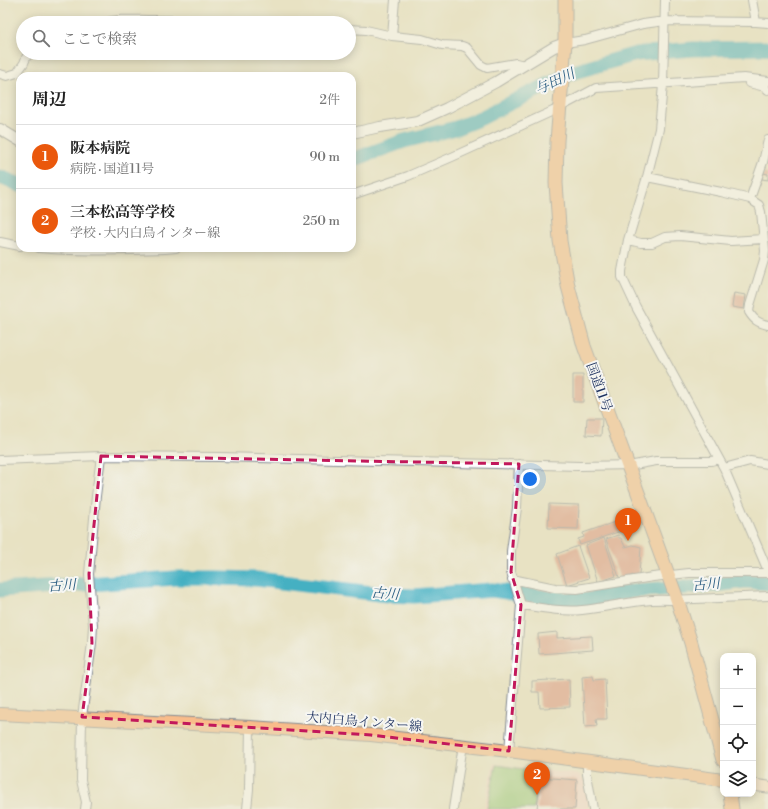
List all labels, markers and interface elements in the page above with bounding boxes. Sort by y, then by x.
search box [16,16,356,60]
icon: search [30,27,52,49]
text: ここで検索 [62,30,137,49]
water label: 与田川 [532,64,580,99]
text: 周辺 [32,89,66,111]
text: 2件 [320,92,340,108]
text: 阪本病院 [70,139,130,158]
text: 1 [42,149,48,165]
text: 90 m [309,149,340,165]
text: 病院 · 国道11号 [70,161,154,177]
text: 三本松高等学校 [70,203,175,222]
text: 2 [41,213,49,229]
text: 250 m [303,213,340,229]
text: 学校 · 大内白鳥インター線 [70,225,220,241]
street label: 国道11号 [583,360,615,414]
your location [520,469,540,489]
pin: 1 [615,508,641,541]
water label: 古川 [691,575,723,595]
water label: 古川 [47,576,79,596]
water label: 古川 [370,584,402,604]
map controls [720,653,756,797]
button: + [720,653,756,689]
button: − [720,689,756,725]
street label: 大内白鳥インター線 [305,709,423,735]
button: locate [720,725,756,761]
button: layers [720,761,756,797]
pin: 2 [524,762,550,795]

